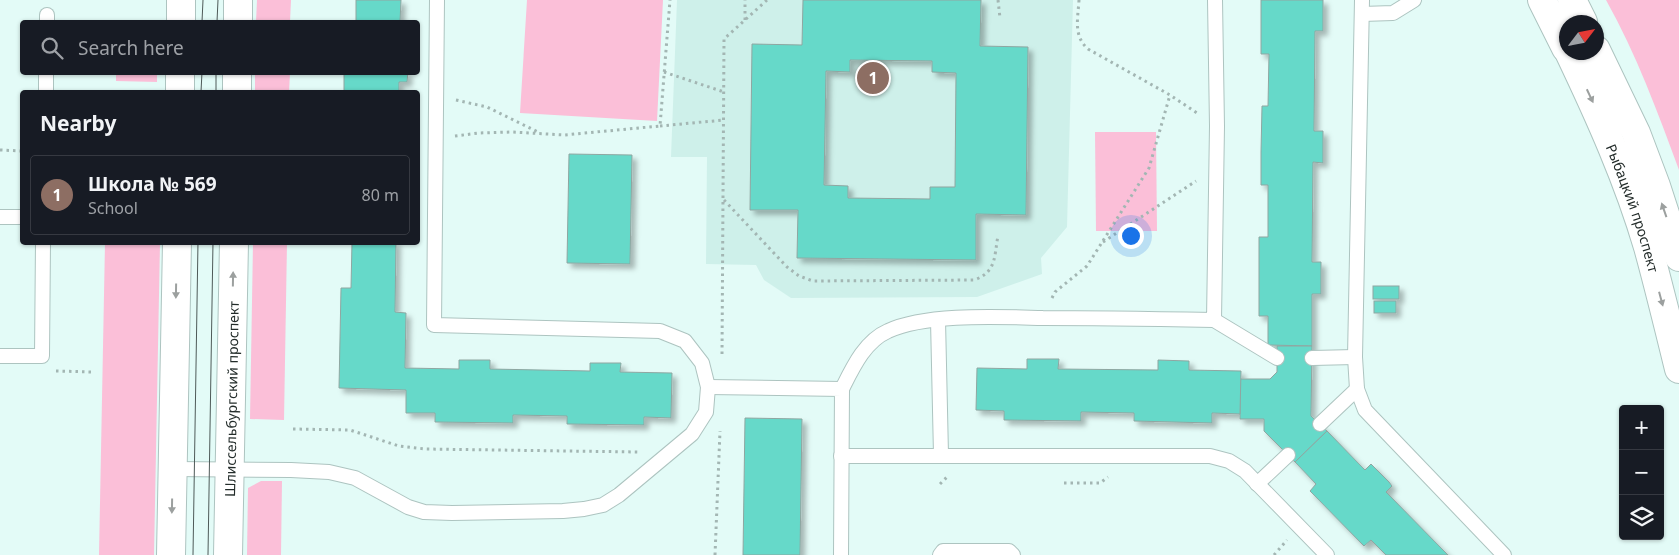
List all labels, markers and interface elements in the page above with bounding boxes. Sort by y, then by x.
north arrow [1559,15,1604,60]
search box [20,20,420,75]
icon: search [38,34,66,62]
text: Search here [78,35,184,61]
pin: 1 [857,59,889,97]
one-way arrow [1586,89,1594,104]
text: Nearby [40,109,116,137]
street label: Рыбацкий проспект [1602,141,1664,275]
text: Школа № 569 [88,171,217,197]
text: 1 [52,184,62,206]
text: 80 m [362,184,399,206]
text: School [88,197,138,219]
one-way arrow [1660,203,1667,218]
your location [1118,223,1144,249]
one-way arrow [229,271,237,287]
one-way arrow [172,283,180,299]
one-way arrow [1657,291,1665,306]
street label: Шлиссельбургский проспект [220,300,242,497]
map controls [1619,405,1664,540]
button: + [1619,405,1664,450]
button: − [1619,450,1664,495]
button: layers [1619,495,1664,540]
one-way arrow [168,498,176,514]

